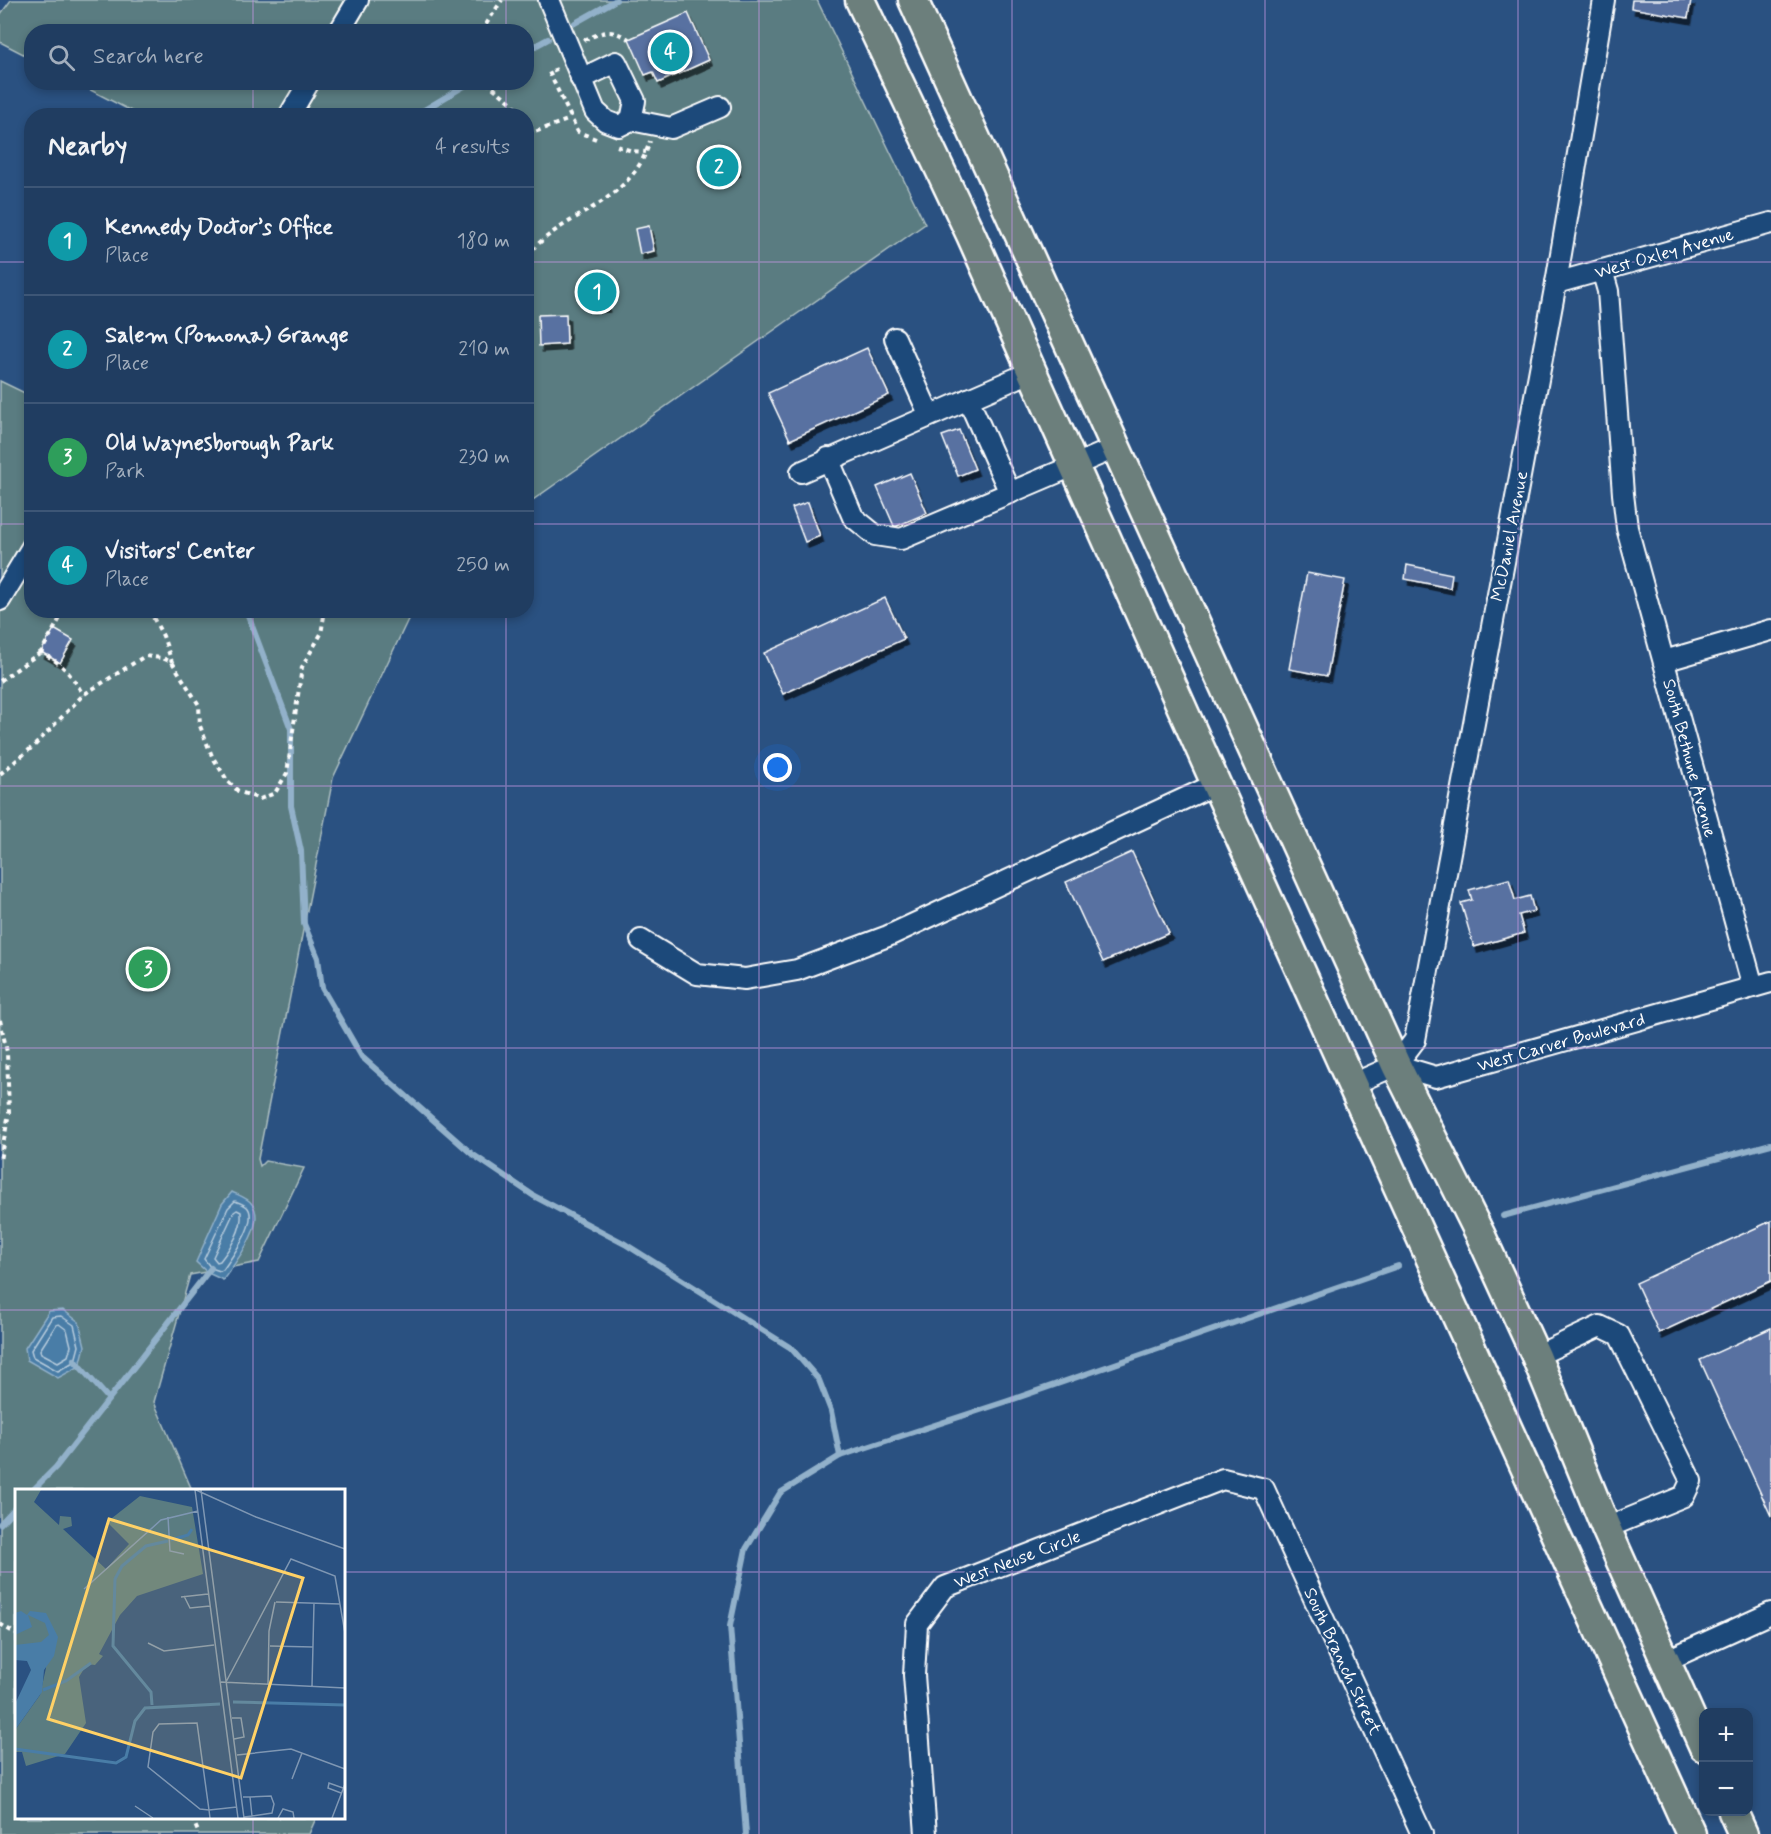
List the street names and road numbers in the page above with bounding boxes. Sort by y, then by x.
street label: West Oxley Avenue [1592,223,1736,285]
street label: McDaniel Avenue [1486,469,1534,604]
street label: South Bethune Avenue [1656,676,1722,840]
street label: West Carver Boulevard [1475,1008,1648,1078]
street label: West Neuse Circle [951,1525,1084,1595]
street label: South Branch Street [1297,1584,1387,1739]

